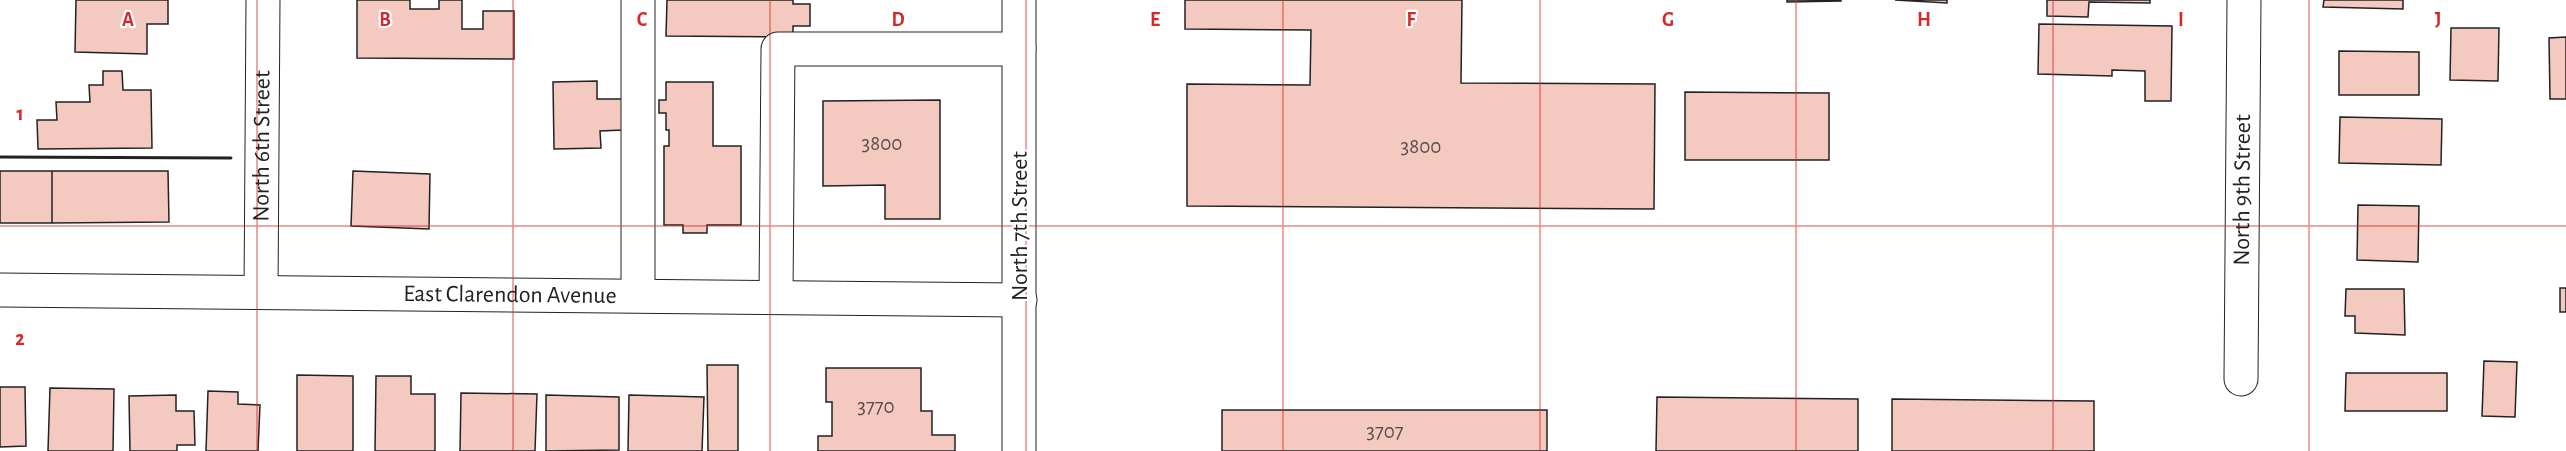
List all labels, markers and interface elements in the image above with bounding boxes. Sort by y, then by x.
text: A [122,10,134,30]
text: B [379,10,391,30]
text: C [637,10,648,30]
text: D [891,10,905,30]
text: E [1150,10,1160,30]
text: F [1406,10,1416,30]
text: G [1662,10,1674,30]
text: H [1917,10,1931,30]
text: I [2178,10,2184,30]
text: J [2435,10,2441,30]
street label: North 6th Street [249,70,275,222]
text: 1 [16,104,24,124]
street label: North 9th Street [2230,114,2255,266]
house number: 3800 [862,133,902,154]
house number: 3800 [1401,136,1441,157]
street label: North 7th Street [1008,151,1032,301]
street label: East Clarendon Avenue [403,282,617,308]
text: 2 [15,329,25,349]
house number: 3770 [857,396,895,417]
house number: 3707 [1366,421,1404,442]

